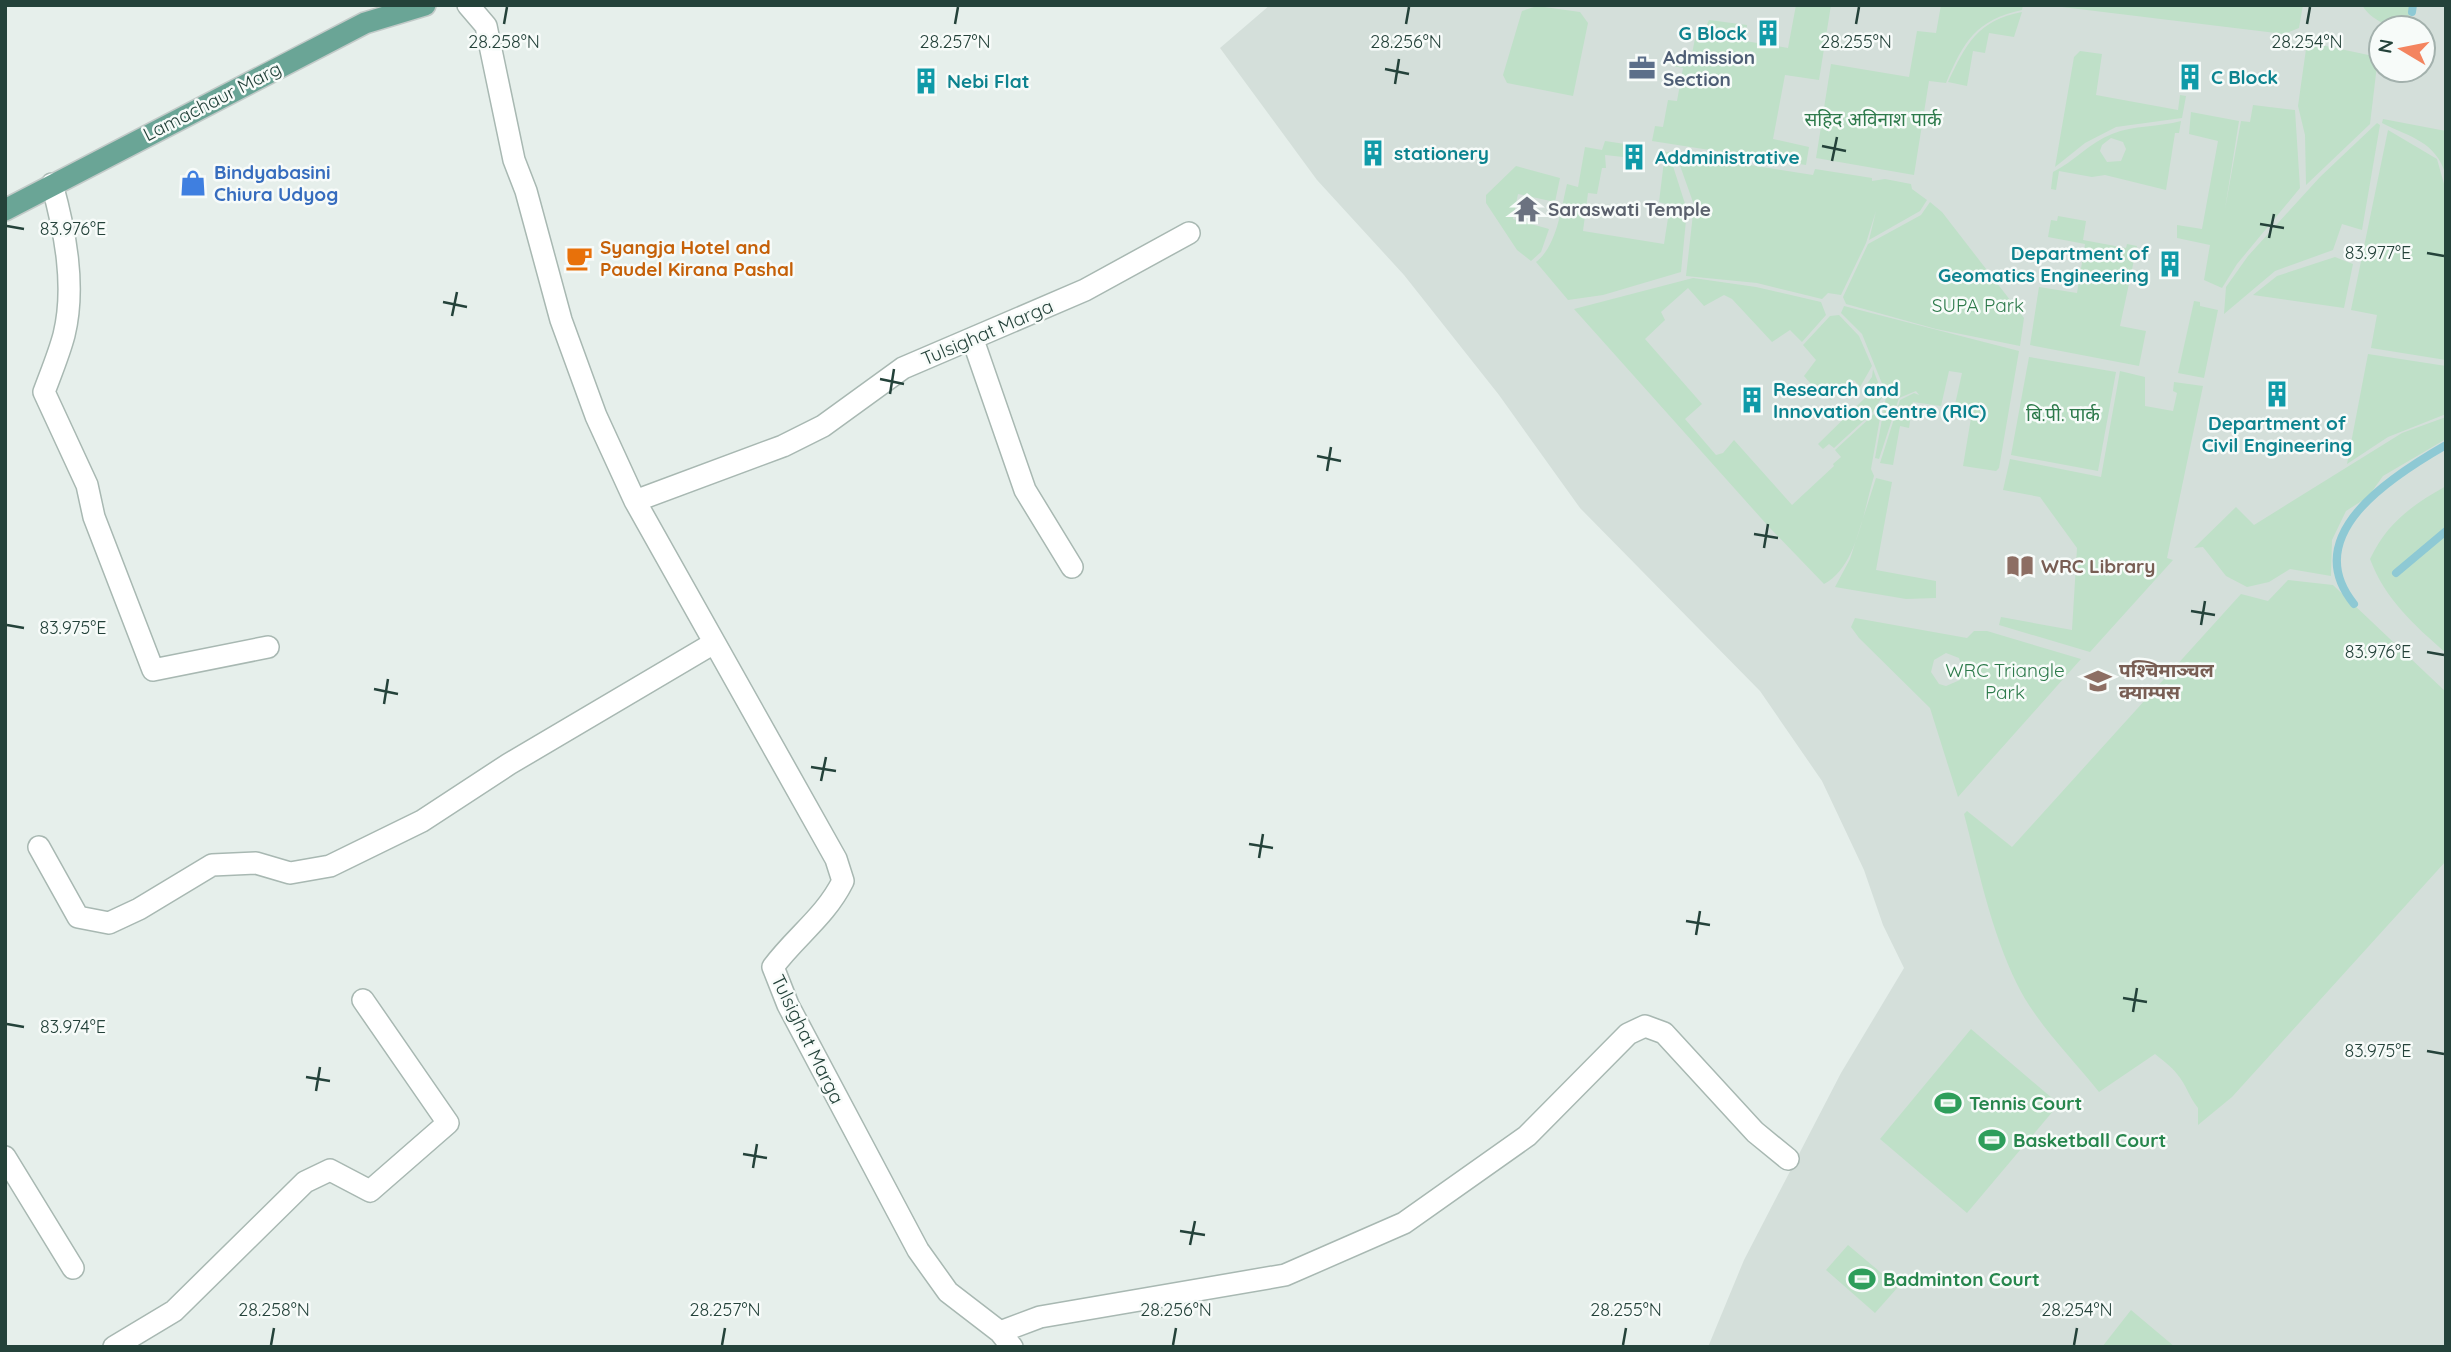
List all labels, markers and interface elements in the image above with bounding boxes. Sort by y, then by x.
north arrow [2367,14,2437,84]
building icon: G Block [1753,18,1783,48]
place label: G Block [1679,21,1747,45]
text: 28.258°N [468,30,540,53]
text: 28.257°N [919,30,991,53]
text: 28.256°N [1370,30,1442,53]
text: 28.255°N [1820,30,1892,53]
text: 28.254°N [2271,30,2343,53]
text: N [2372,37,2398,55]
place label: Admission Section [1663,45,1755,91]
office icon: Admission Section [1627,53,1657,83]
street label: Lamachaur Marg [139,56,285,146]
building icon: C Block [2175,62,2205,92]
place label: C Block [2211,65,2278,89]
building icon: Nebi Flat [911,66,941,96]
place label: Nebi Flat [947,69,1029,93]
park label: सहिद अविनाश पार्क [1804,107,1942,131]
building icon: stationery [1358,138,1388,168]
place label: stationery [1394,141,1489,165]
building icon: Addministrative [1619,142,1649,172]
place label: Addministrative [1655,145,1800,169]
place label: Bindyabasini Chiura Udyog [214,160,338,206]
shop icon: Bindyabasini Chiura Udyog [178,168,208,198]
temple icon: Saraswati Temple [1512,194,1542,224]
place label: Saraswati Temple [1548,197,1711,221]
text: 83.976°E [40,217,106,240]
place label: Syangja Hotel and Paudel Kirana Pashal [600,235,794,281]
place label: Department of Geomatics Engineering [1938,241,2150,287]
text: 83.977°E [2345,241,2411,264]
cafe icon: Syangja Hotel and Paudel Kirana Pashal [564,243,594,273]
building icon: Department of Geomatics Engineering [2155,249,2185,279]
street label: Tulsighat Marga [918,293,1056,371]
park label: SUPA Park [1932,293,2024,317]
place label: Research and Innovation Centre (RIC) [1773,377,1987,423]
building icon: Department of Civil Engineering [2262,379,2292,409]
building icon: Research and Innovation Centre (RIC) [1737,385,1767,415]
park label: बि.पी. पार्क [2026,402,2100,426]
place label: Department of Civil Engineering [2202,411,2352,457]
library icon: WRC Library [2005,551,2035,581]
place label: WRC Library [2041,554,2155,578]
text: 83.975°E [39,616,107,639]
text: 83.976°E [2345,640,2411,663]
park label: WRC Triangle Park [1945,658,2065,704]
place label: पश्‍चिमाञ्‍चल क्याम्पस [2119,658,2215,704]
school or university icon: पश्‍चिमाञ्‍चल क्याम्पस [2083,666,2113,696]
street label: Tulsighat Marga [766,971,850,1107]
text: 83.974°E [40,1015,106,1038]
text: 83.975°E [2344,1039,2412,1062]
sports icon: Tennis Court [1933,1088,1963,1118]
place label: Tennis Court [1969,1091,2082,1115]
sports icon: Basketball Court [1977,1125,2007,1155]
place label: Basketball Court [2013,1128,2166,1152]
sports icon: Badminton Court [1847,1264,1877,1294]
place label: Badminton Court [1883,1267,2040,1291]
text: 28.258°N [238,1298,310,1321]
text: 28.257°N [689,1298,761,1321]
text: 28.256°N [1140,1298,1212,1321]
text: 28.255°N [1590,1298,1662,1321]
text: 28.254°N [2041,1298,2113,1321]

